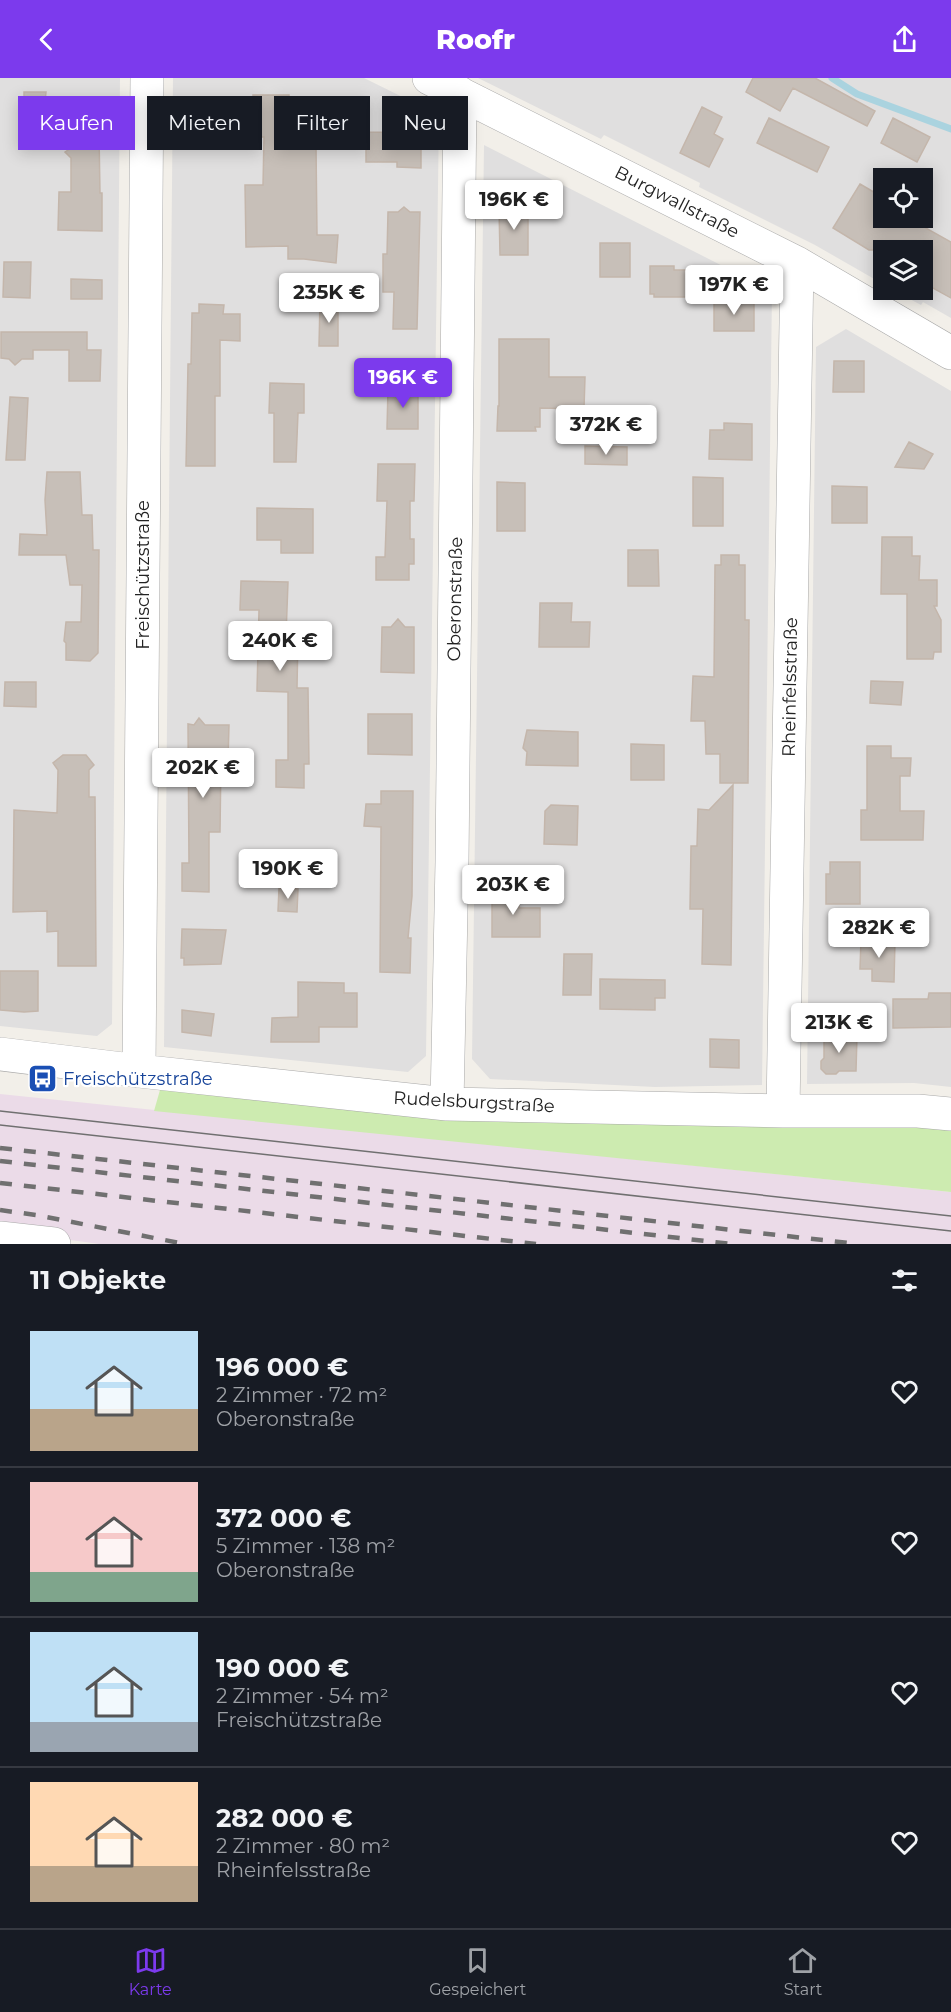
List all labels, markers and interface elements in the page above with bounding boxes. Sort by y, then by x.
icon: back [30,23,63,56]
text: Roofr [436,23,515,56]
icon: share [888,23,921,56]
chip: Kaufen [18,96,135,150]
chip: Mieten [147,96,262,150]
chip: Filter [274,96,370,150]
chip: Neu [382,96,468,150]
street label: Burgwallstraße [611,161,743,243]
map controls [873,168,933,300]
button: locate [873,168,933,228]
pin: 196K € [465,180,563,231]
text: 196K € [479,187,549,211]
button: layers [873,240,933,300]
pin: 197K € [685,265,783,316]
text: 197K € [699,272,769,296]
pin: 235K € [280,273,378,324]
text: 235K € [293,280,365,304]
pin: 196K € [354,358,452,409]
text: 196K € [368,365,438,389]
pin: 372K € [557,405,655,456]
text: 372K € [570,412,642,436]
street label: Freischützstraße [132,500,154,650]
street label: Oberonstraße [443,536,467,662]
street label: Rheinfelsstraße [778,617,802,757]
pin: 240K € [231,621,329,672]
text: 240K € [242,628,318,652]
pin: 202K € [154,748,252,799]
text: 202K € [166,755,240,779]
pin: 190K € [239,849,337,900]
text: 190K € [253,856,323,880]
pin: 203K € [464,865,562,916]
text: 203K € [476,872,550,896]
pin: 282K € [830,908,928,959]
text: 282K € [842,915,916,939]
pin: 213K € [790,1003,888,1054]
text: 213K € [805,1010,873,1034]
bus stop icon: Freischützstraße [26,1063,58,1095]
place label: Freischützstraße [63,1068,213,1090]
street label: Rudelsburgstraße [393,1087,555,1117]
text: 11 Objekte [30,1264,166,1296]
icon: filters [888,1264,921,1297]
text: 196 000 € [216,1351,348,1383]
icon: home [78,1355,150,1427]
icon: heart [888,1375,921,1408]
text: 2 Zimmer · 72 m² [216,1383,387,1407]
text: Oberonstraße [216,1407,355,1431]
text: 372 000 € [216,1502,351,1534]
icon: home [78,1506,150,1578]
icon: heart [888,1526,921,1559]
text: 5 Zimmer · 138 m² [216,1534,395,1558]
text: Oberonstraße [216,1558,355,1582]
text: 190 000 € [216,1652,349,1684]
icon: home [78,1656,150,1728]
icon: heart [888,1676,921,1709]
text: 2 Zimmer · 54 m² [216,1684,389,1708]
text: Freischützstraße [216,1708,382,1732]
text: 282 000 € [216,1802,353,1834]
icon: home [78,1806,150,1878]
icon: heart [888,1826,921,1859]
text: 2 Zimmer · 80 m² [216,1834,390,1858]
text: Rheinfelsstraße [216,1858,371,1882]
tab: Karte [129,1944,172,1999]
tab: Gespeichert [429,1944,526,1999]
tab: Start [784,1944,822,1999]

